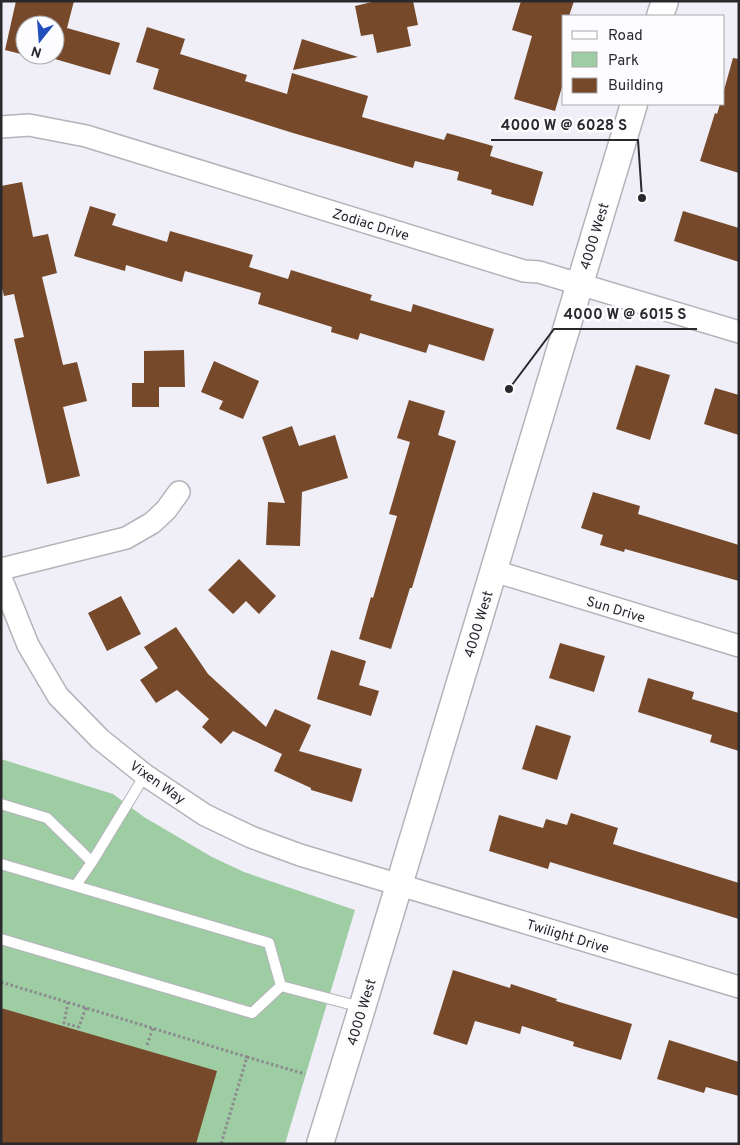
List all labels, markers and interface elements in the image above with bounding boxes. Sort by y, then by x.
north arrow [15,15,65,65]
legend [562,15,725,105]
text: Road [608,27,643,46]
text: N [29,41,44,61]
text: Park [608,52,639,71]
text: Building [608,77,663,96]
callout: 4000 W @ 6028 S [491,110,638,140]
text: 4000 W @ 6028 S [501,117,627,136]
street label: 4000 West [577,201,614,272]
street label: Zodiac Drive [330,206,411,245]
callout: 4000 W @ 6015 S [554,299,697,329]
text: 4000 W @ 6015 S [563,306,687,325]
street label: 4000 West [461,589,498,660]
street label: Sun Drive [584,593,647,627]
street label: Vixen Way [126,758,188,809]
street label: Twilight Drive [524,917,611,958]
street label: 4000 West [344,977,381,1048]

